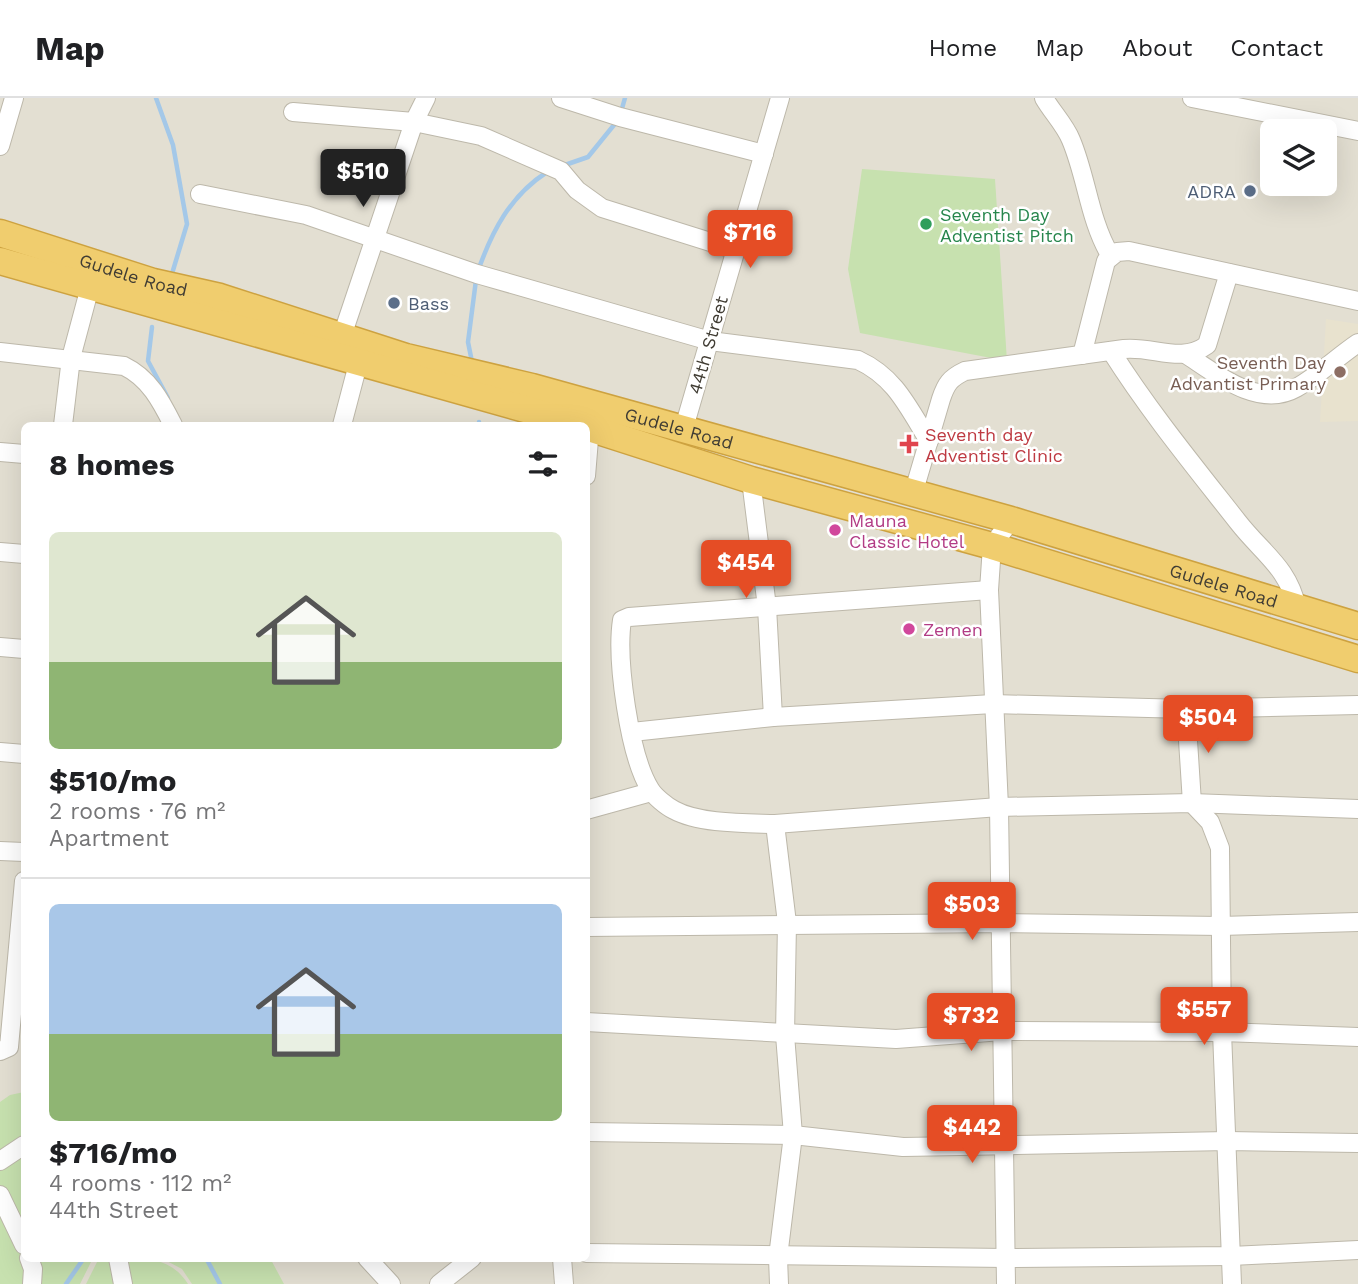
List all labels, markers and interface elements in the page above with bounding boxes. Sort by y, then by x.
text: Map [35,29,105,68]
text: Home [929,34,997,62]
text: Map [1035,34,1084,62]
text: About [1122,34,1192,62]
text: Contact [1230,34,1323,62]
map controls [1260,119,1337,196]
button: layers [1260,119,1337,196]
pin: $510 [322,150,404,209]
text: $510 [337,158,389,185]
place label: ADRA [1187,181,1236,202]
marker: ADRA [1242,183,1258,199]
place label: Seventh Day Adventist Pitch [940,204,1074,246]
pin: $716 [709,211,791,270]
marker: Seventh Day Adventist Pitch [918,216,934,232]
text: $716 [724,219,776,246]
street label: Gudele Road [77,249,190,300]
place label: Bass [408,293,449,314]
street label: 44th Street [684,293,732,396]
marker: Bass [386,295,402,311]
place label: Seventh Day Advantist Primary [1170,352,1327,394]
marker: Seventh Day Advantist Primary [1332,364,1348,380]
street label: Gudele Road [622,403,736,453]
place label: Seventh day Adventist Clinic [925,424,1063,466]
marker: Seventh day Adventist Clinic [899,434,919,454]
icon: filters [524,445,562,483]
text: 8 homes [49,447,175,482]
place label: Mauna Classic Hotel [849,510,965,552]
marker: Mauna Classic Hotel [827,522,843,538]
pin: $454 [705,540,787,600]
text: $454 [717,549,775,576]
street label: Gudele Road [1167,559,1280,611]
icon: home [243,577,369,703]
place label: Zemen [923,619,983,640]
marker: Zemen [901,621,917,637]
pin: $504 [1167,696,1249,755]
text: $504 [1179,704,1237,731]
text: $510/mo [49,763,177,798]
text: 2 rooms · 76 m² [49,798,225,825]
text: Apartment [49,825,169,852]
pin: $503 [931,882,1013,942]
text: $503 [944,891,1000,918]
icon: home [243,949,369,1075]
pin: $557 [1163,988,1245,1047]
pin: $732 [930,993,1012,1053]
text: $557 [1177,996,1231,1023]
text: $732 [943,1002,999,1029]
pin: $442 [931,1105,1013,1165]
text: $442 [943,1114,1001,1141]
text: $716/mo [49,1135,177,1170]
text: 4 rooms · 112 m² [49,1170,231,1197]
text: 44th Street [49,1197,178,1224]

